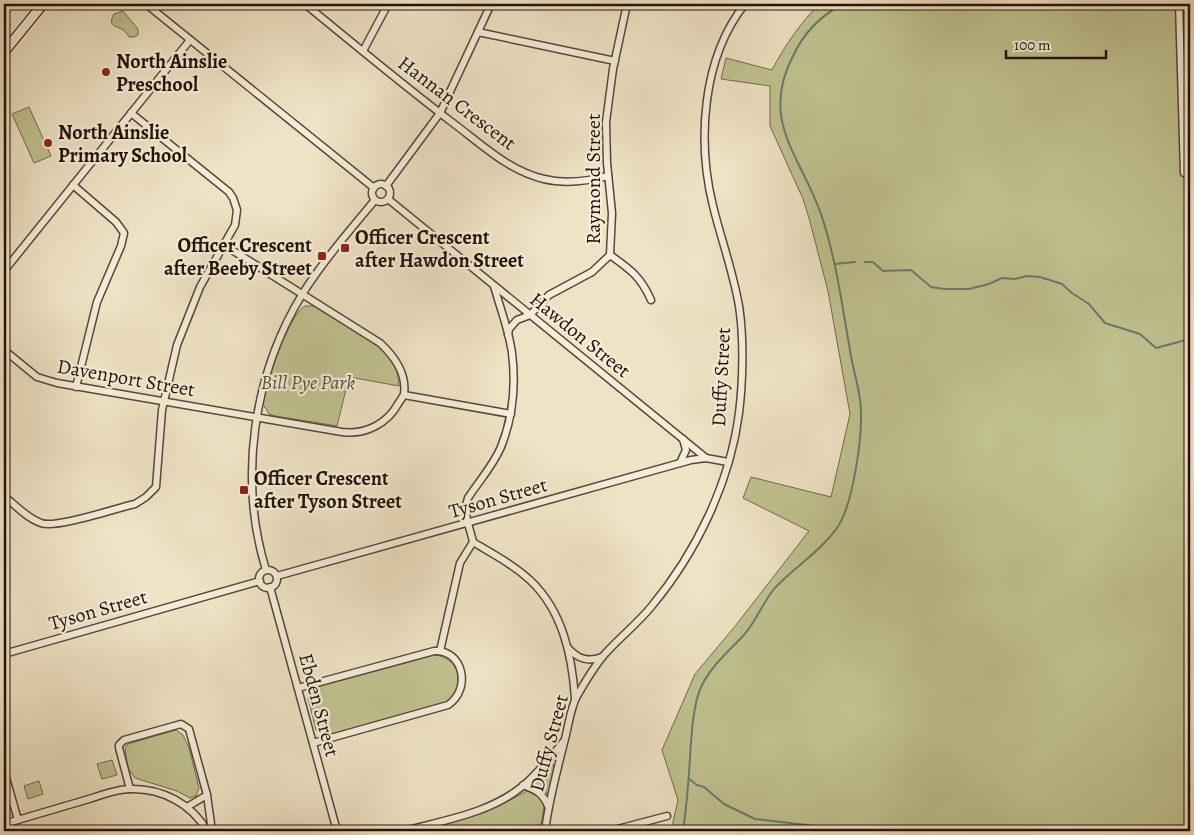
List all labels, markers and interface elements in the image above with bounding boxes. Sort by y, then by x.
scale bar [1006,28,1106,60]
text: 100 m [1014,35,1051,55]
place label: North Ainslie Preschool [116,48,227,98]
street label: Hannan Crescent [392,50,522,157]
marker: North Ainslie Preschool [100,66,112,78]
street label: Raymond Street [580,113,607,245]
place label: North Ainslie Primary School [58,119,188,169]
marker: North Ainslie Primary School [42,137,54,149]
place label: Officer Crescent after Hawdon Street [355,224,524,274]
place label: Officer Crescent after Beeby Street [164,232,312,282]
marker: Officer Crescent after Hawdon Street [339,242,351,254]
marker: Officer Crescent after Beeby Street [316,250,328,262]
street label: Hawdon Street [524,286,636,384]
street label: Duffy Street [705,326,737,427]
street label: Davenport Street [55,353,197,403]
park label: Bill Pye Park [261,369,355,396]
place label: Officer Crescent after Tyson Street [254,465,402,515]
street label: Tyson Street [446,471,551,525]
marker: Officer Crescent after Tyson Street [238,484,250,496]
street label: Tyson Street [46,583,151,637]
street label: Ebden Street [292,650,346,760]
street label: Duffy Street [523,691,575,795]

